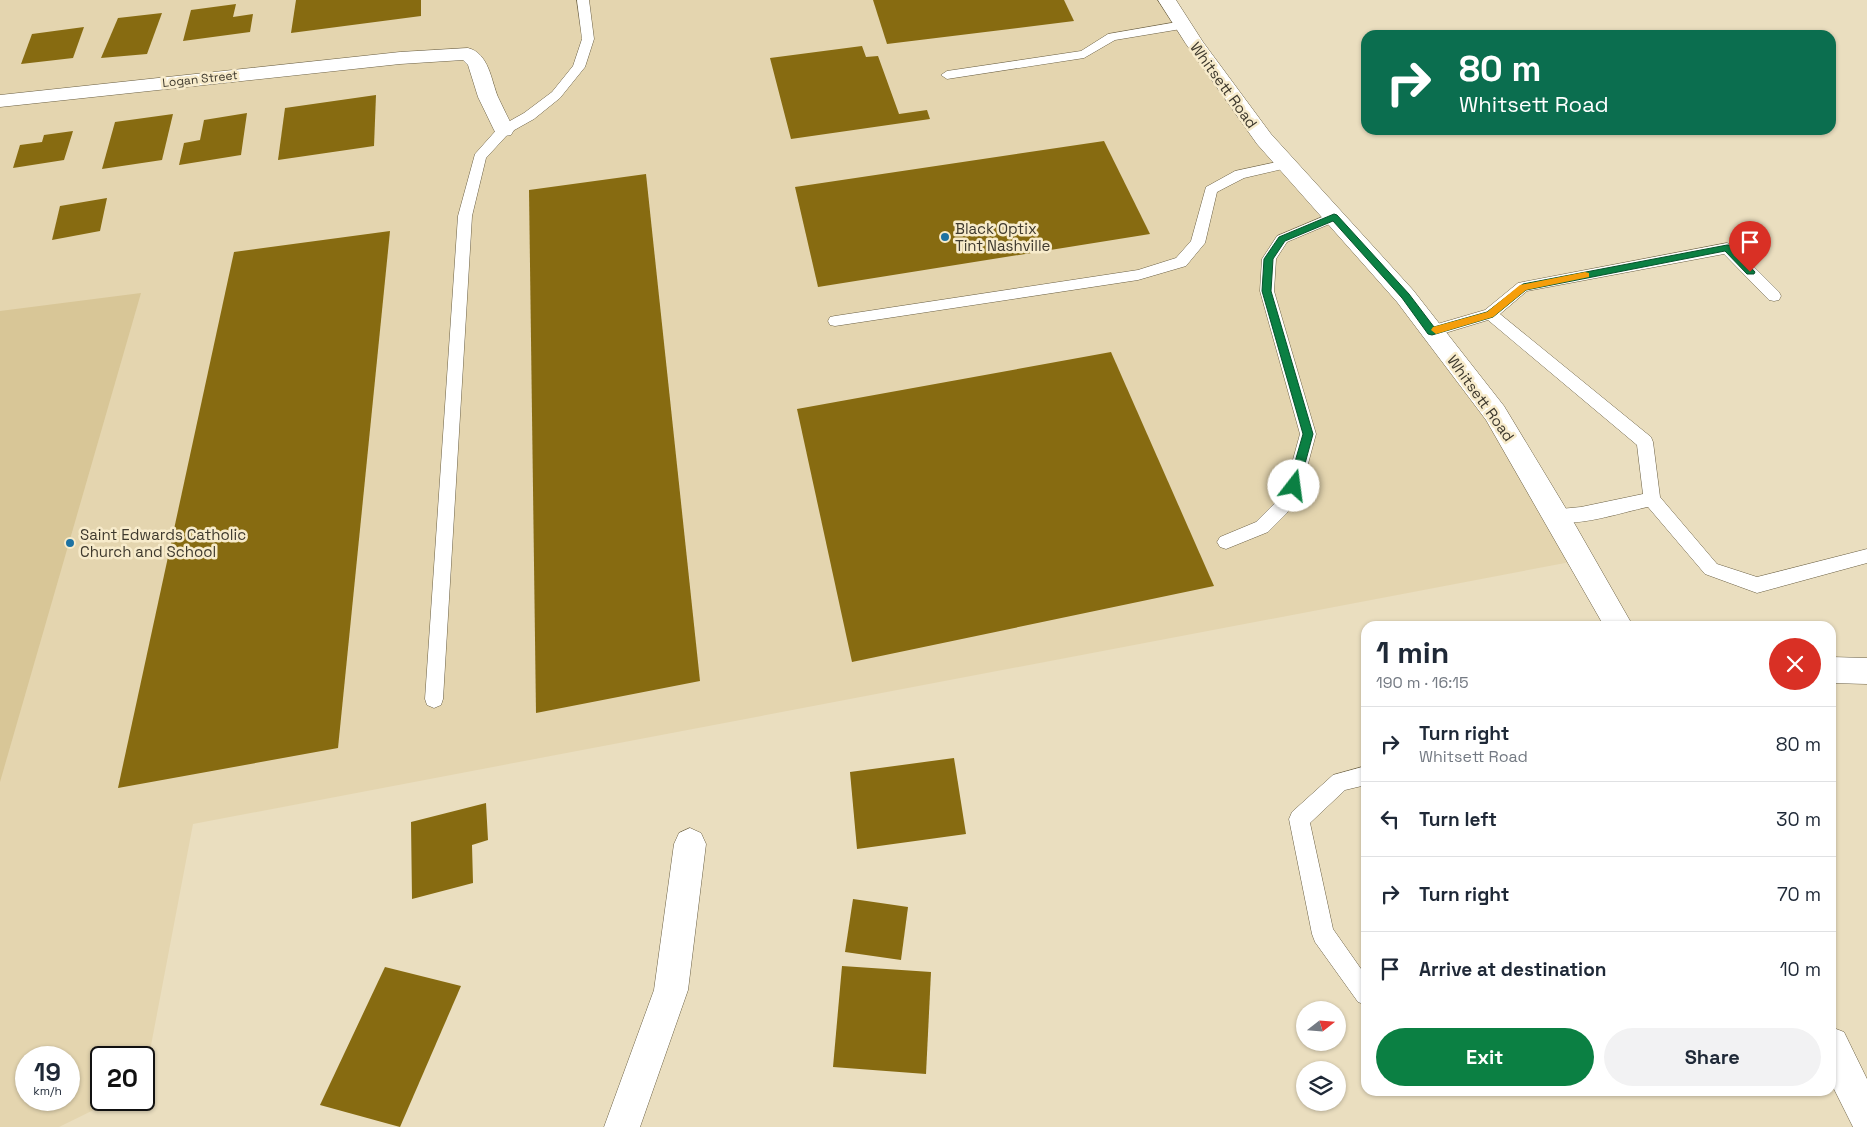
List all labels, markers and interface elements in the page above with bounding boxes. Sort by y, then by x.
street label: Whitsett Road [1186,38,1262,132]
text: 80 m [1459,47,1541,91]
icon: right [1376,50,1441,115]
street label: Logan Street [162,67,238,91]
text: Whitsett Road [1459,90,1609,118]
place label: Black Optix Tint Nashville [955,219,1051,255]
pin [1729,221,1771,272]
icon: arrive [1736,228,1764,256]
marker: Black Optix Tint Nashville [939,231,951,243]
street label: Whitsett Road [1443,351,1519,445]
position arrow [1267,459,1319,511]
place label: Saint Edwards Catholic Church and School [80,525,246,561]
marker: Saint Edwards Catholic Church and School [64,537,76,549]
text: 1 min [1376,633,1449,672]
button: close [1769,638,1821,690]
text: 190 m · 16:15 [1376,672,1469,693]
text: Turn right [1419,721,1509,746]
icon: right [1376,730,1404,758]
text: 80 m [1776,732,1821,757]
text: Whitsett Road [1419,746,1528,767]
icon: left [1376,805,1404,833]
text: Turn left [1419,807,1497,832]
text: 30 m [1776,807,1821,832]
icon: right [1376,880,1404,908]
text: Turn right [1419,882,1509,907]
text: 70 m [1777,882,1821,907]
icon: arrive [1376,955,1404,983]
text: Arrive at destination [1419,957,1607,982]
text: 10 m [1780,957,1821,982]
north arrow [1296,1001,1346,1051]
map controls [1296,1001,1346,1111]
button: Exit [1376,1028,1594,1086]
button: Share [1604,1028,1821,1086]
speed limit sign: 20 [90,1046,155,1111]
text: 19 [34,1056,61,1088]
button: layers [1296,1061,1346,1111]
text: km/h [33,1083,62,1099]

